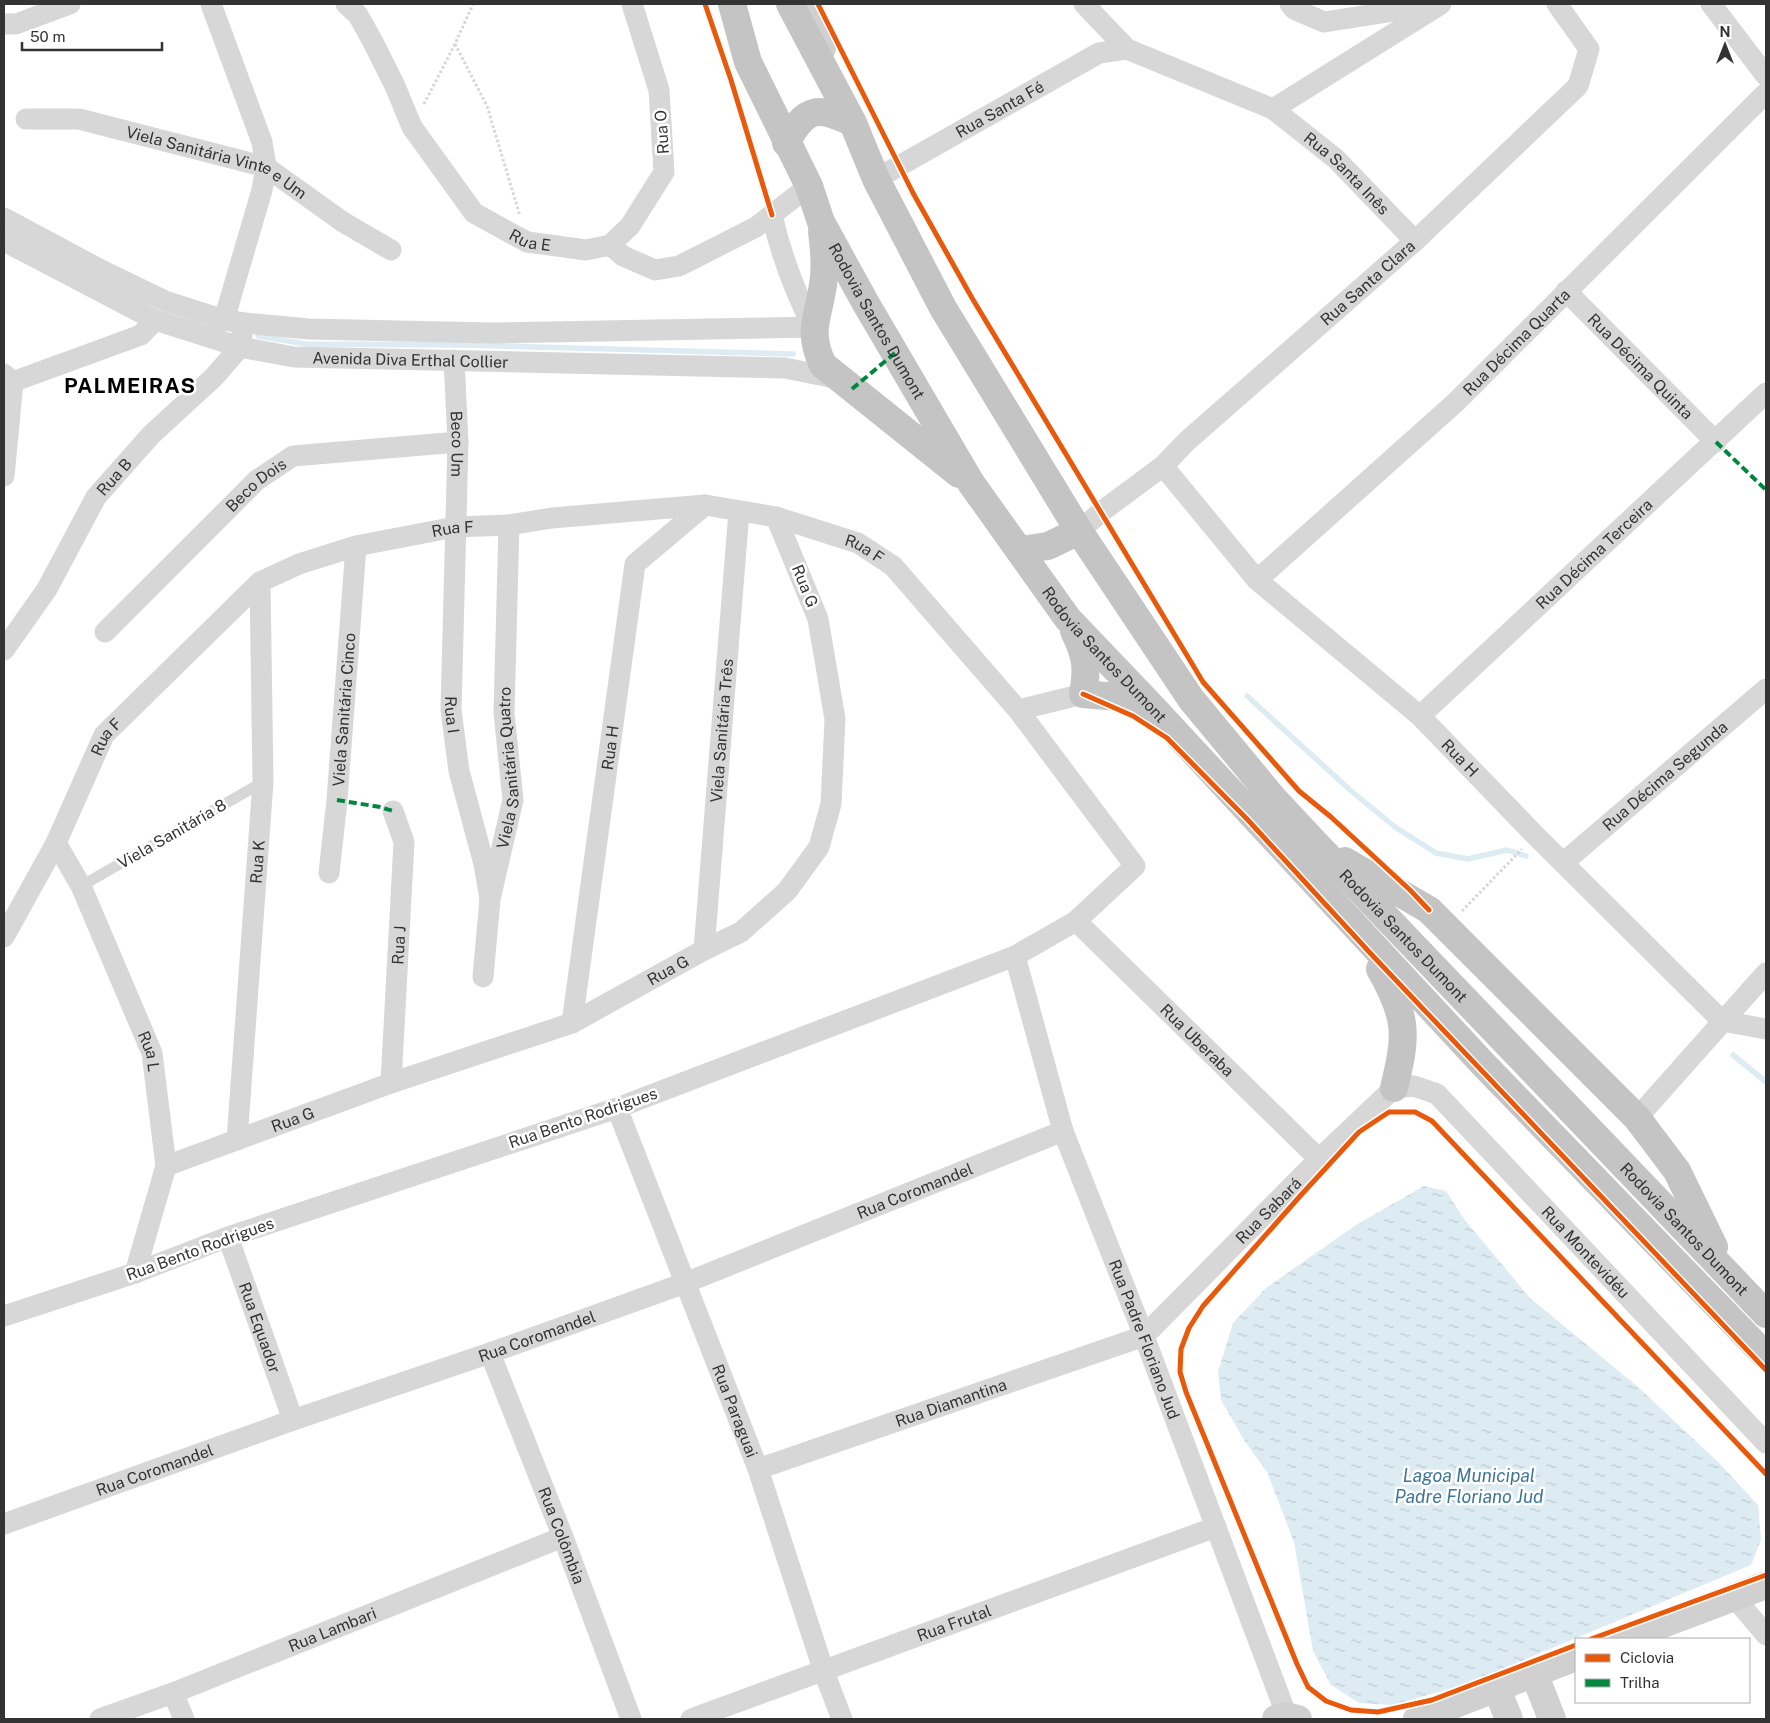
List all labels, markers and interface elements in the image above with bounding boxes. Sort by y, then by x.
scale bar [22,20,162,52]
north arrow [1700,20,1750,70]
text: N [1720,24,1730,40]
text: 50 m [30,28,65,45]
street label: Rua Santa Fé [952,77,1047,142]
street label: Rua O [651,109,673,155]
street label: Viela Sanitária Vinte e Um [124,122,311,203]
street label: Rua Santa Inês [1300,128,1394,218]
street label: Rua E [506,225,552,255]
street label: Rua Santa Clara [1316,236,1419,329]
street label: Rodovia Santos Dumont [825,240,929,402]
street label: Rua Décima Quarta [1459,285,1574,399]
street label: Rua Décima Quinta [1584,309,1697,423]
street label: Avenida Diva Erthal Collier [312,348,509,371]
district label: PALMEIRAS [64,373,196,398]
street label: Beco Um [447,410,468,477]
street label: Rua B [92,454,136,499]
street label: Beco Dois [221,454,290,516]
street label: Rua Décima Terceira [1532,495,1656,613]
street label: Rua F [430,517,474,541]
street label: Rua F [843,530,888,567]
street label: Rua G [788,562,822,610]
street label: Rodovia Santos Dumont [1038,583,1171,726]
street label: Viela Sanitária Cinco [329,632,359,787]
street label: Viela Sanitária Três [706,658,737,803]
street label: Viela Sanitária Quatro [493,687,523,850]
street label: Rua I [441,696,463,734]
street label: Rua F [86,714,125,759]
street label: Rua Décima Segunda [1598,717,1731,835]
street label: Rua H [597,724,622,771]
street label: Rua H [1438,735,1483,780]
street label: Viela Sanitária 8 [114,795,230,873]
street label: Rua K [246,839,268,884]
street label: Rodovia Santos Dumont [1336,865,1472,1006]
street label: Rua J [388,925,409,965]
street label: Rua G [644,951,692,989]
street label: Rua Uberaba [1157,1000,1238,1080]
street label: Rua L [134,1028,164,1073]
street label: Rua Bento Rodrigues [506,1084,660,1152]
street label: Rua G [269,1103,317,1136]
street label: Rodovia Santos Dumont [1616,1158,1752,1299]
street label: Rua Coromandel [854,1159,976,1222]
street label: Rua Sabará [1231,1173,1305,1247]
street label: Rua Montevidéu [1538,1202,1634,1302]
street label: Rua Bento Rodrigues [124,1213,276,1285]
street label: Rua Padre Floriano Jud [1105,1257,1184,1422]
street label: Rua Equador [235,1279,285,1375]
street label: Rua Coromandel [476,1306,598,1366]
street label: Rua Paraguai [709,1361,762,1460]
street label: Rua Diamantina [893,1375,1009,1431]
street label: Rua Coromandel [93,1440,216,1500]
water label: Lagoa Municipal Padre Floriano Jud [1395,1465,1544,1507]
street label: Rua Colômbia [535,1484,589,1587]
street label: Rua Frutal [914,1601,994,1645]
street label: Rua Lambari [286,1603,379,1655]
legend [1575,1638,1750,1703]
text: Ciclovia [1620,1649,1674,1666]
text: Trilha [1620,1674,1659,1691]

